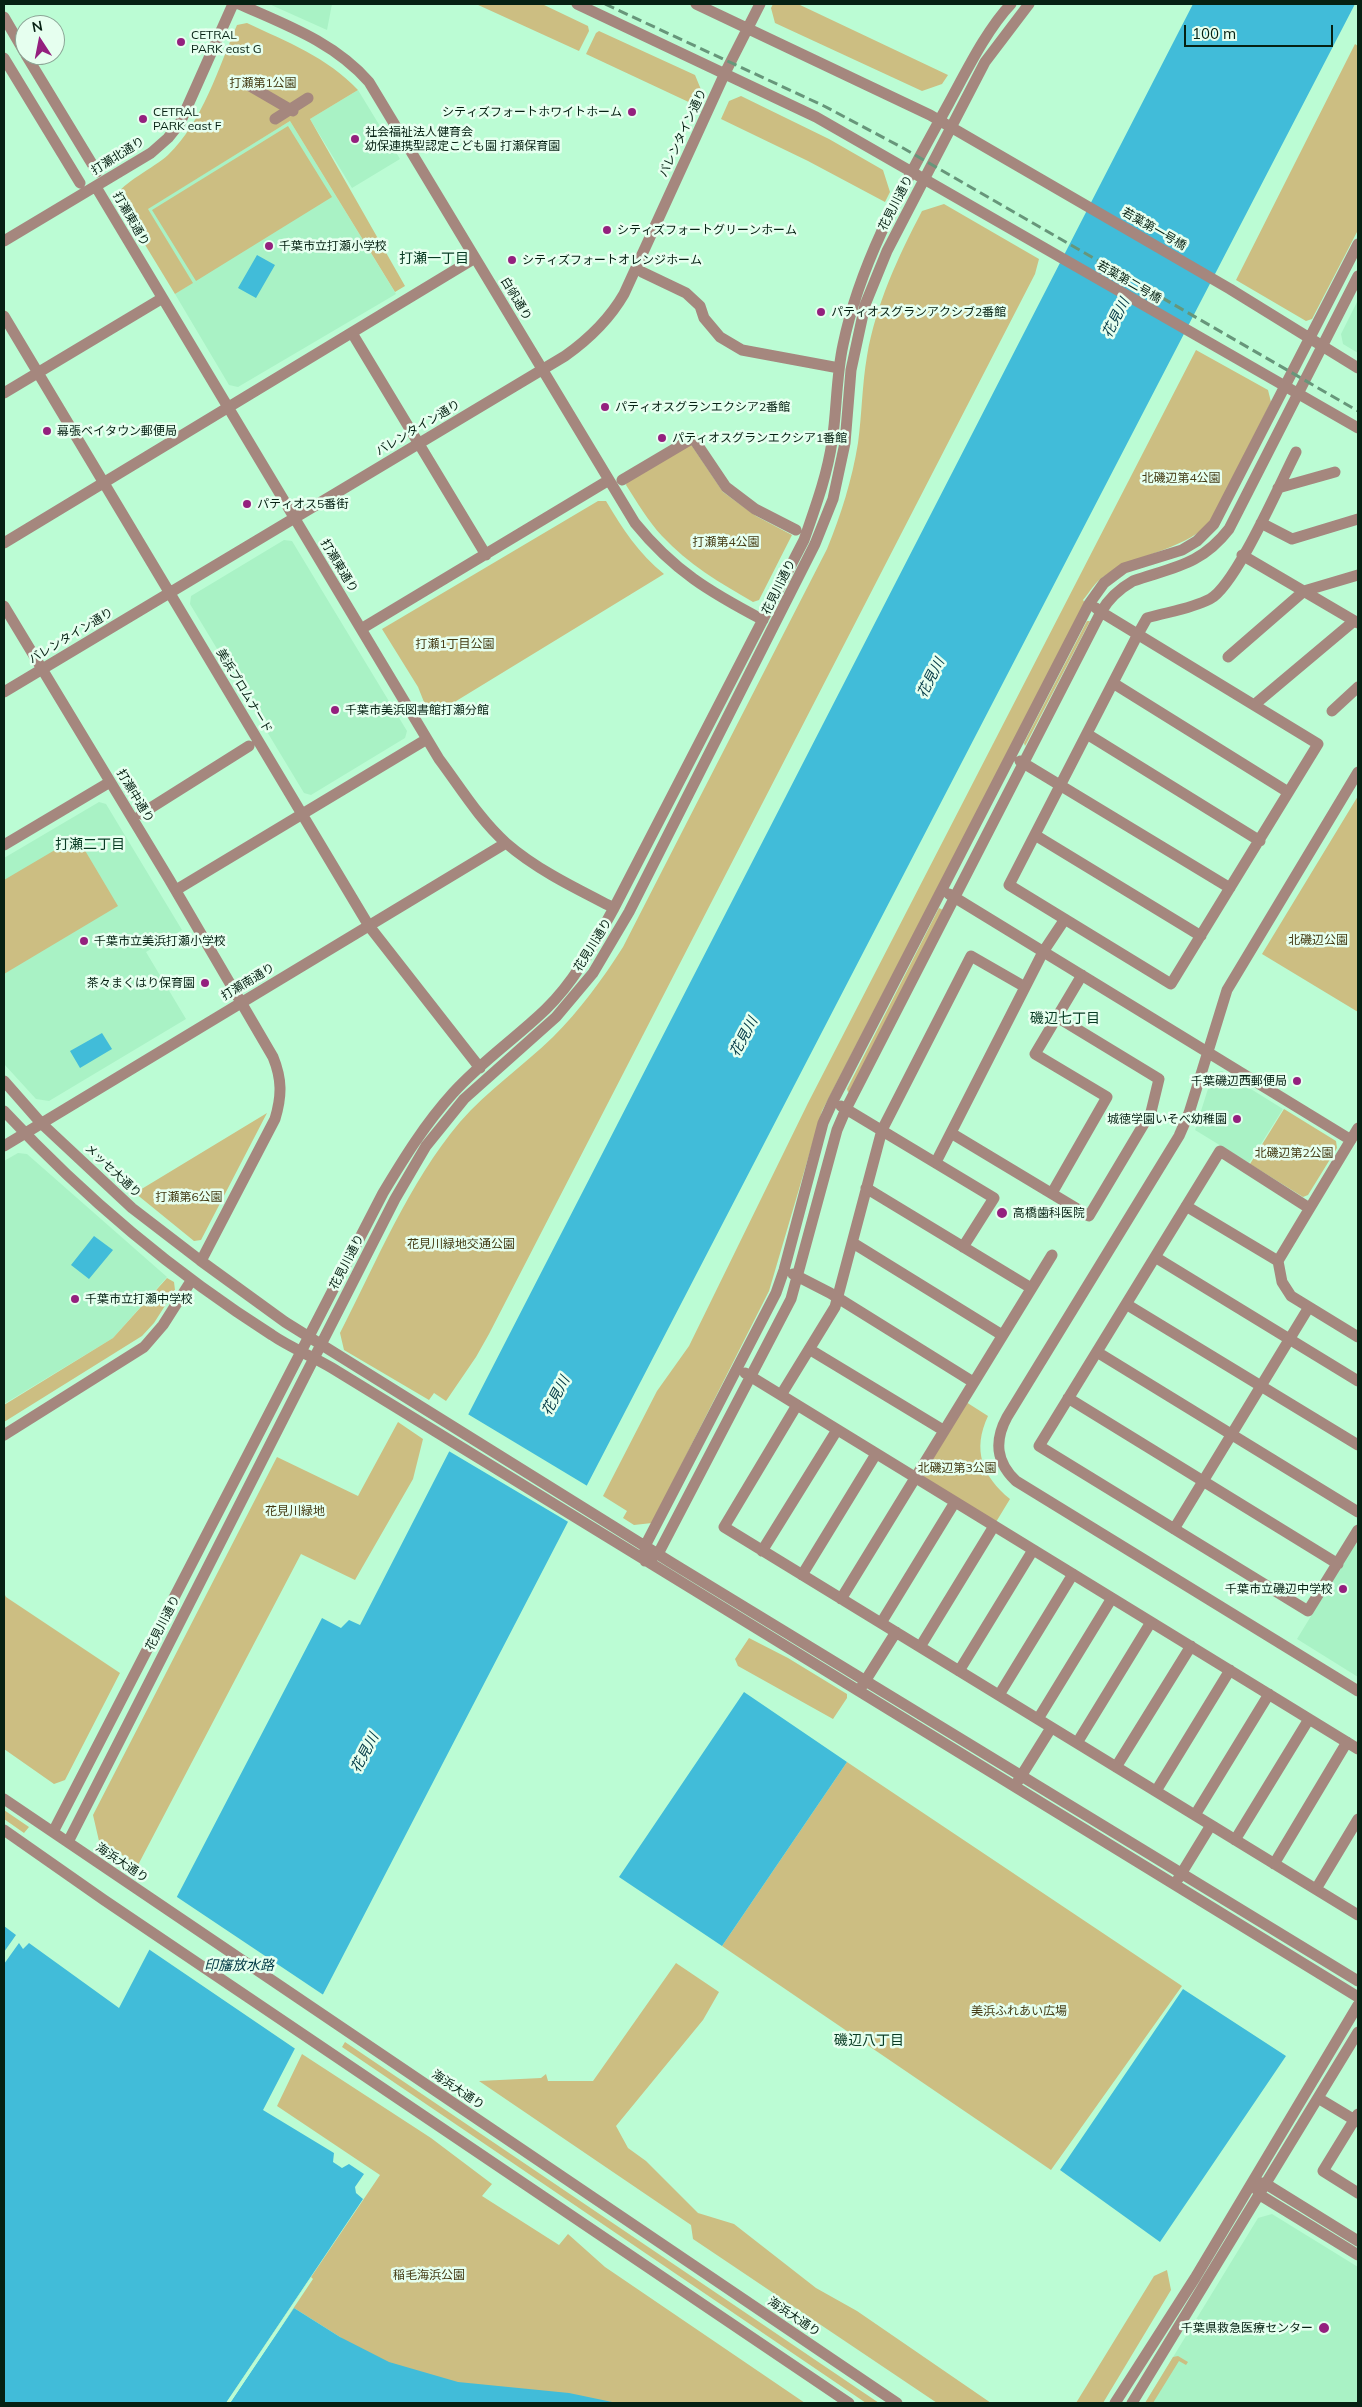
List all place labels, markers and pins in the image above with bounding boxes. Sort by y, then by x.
place label: CETRAL PARK east G [191,28,262,56]
marker: CETRAL PARK east G [175,36,187,48]
place label: CETRAL PARK east F [153,105,222,133]
place label: シティズフォートホワイトホーム [442,105,622,119]
marker: シティズフォートホワイトホーム [626,106,638,118]
marker: CETRAL PARK east F [137,113,149,125]
place label: 社会福祉法人健育会 幼保連携型認定こども園 打瀬保育園 [365,125,560,153]
marker: 社会福祉法人健育会 幼保連携型認定こども園 打瀬保育園 [349,133,361,145]
place label: シティズフォートグリーンホーム [617,223,797,237]
marker: シティズフォートグリーンホーム [601,224,613,236]
place label: 千葉市立打瀬小学校 [279,239,387,253]
marker: 千葉市立打瀬小学校 [263,240,275,252]
place label: シティズフォートオレンジホーム [522,253,702,267]
marker: シティズフォートオレンジホーム [506,254,518,266]
place label: パティオスグランアクシブ2番館 [831,305,1006,319]
marker: パティオスグランアクシブ2番館 [815,306,827,318]
place label: パティオスグランエクシア2番館 [615,400,790,414]
marker: パティオスグランエクシア2番館 [599,401,611,413]
place label: 幕張ベイタウン郵便局 [57,424,177,438]
marker: 幕張ベイタウン郵便局 [41,425,53,437]
place label: パティオスグランエクシア1番館 [672,431,847,445]
marker: パティオスグランエクシア1番館 [656,432,668,444]
place label: パティオス5番街 [257,497,348,511]
marker: パティオス5番街 [241,498,253,510]
place label: 千葉市美浜図書館打瀬分館 [345,703,489,717]
marker: 千葉市美浜図書館打瀬分館 [329,704,341,716]
place label: 千葉市立美浜打瀬小学校 [94,934,226,948]
marker: 千葉市立美浜打瀬小学校 [78,935,90,947]
place label: 茶々まくはり保育園 [87,976,195,990]
marker: 茶々まくはり保育園 [199,977,211,989]
place label: 千葉磯辺西郵便局 [1191,1074,1287,1088]
marker: 千葉磯辺西郵便局 [1291,1075,1303,1087]
place label: 城徳学園いそべ幼稚園 [1107,1112,1227,1126]
marker: 城徳学園いそべ幼稚園 [1231,1113,1243,1125]
marker: 高橋歯科医院 [995,1206,1009,1220]
place label: 高橋歯科医院 [1013,1206,1085,1220]
place label: 千葉市立打瀬中学校 [85,1292,193,1306]
marker: 千葉市立打瀬中学校 [69,1293,81,1305]
place label: 千葉市立磯辺中学校 [1225,1582,1333,1596]
marker: 千葉市立磯辺中学校 [1337,1583,1349,1595]
place label: 千葉県救急医療センター [1181,2321,1313,2335]
marker: 千葉県救急医療センター [1317,2321,1331,2335]

